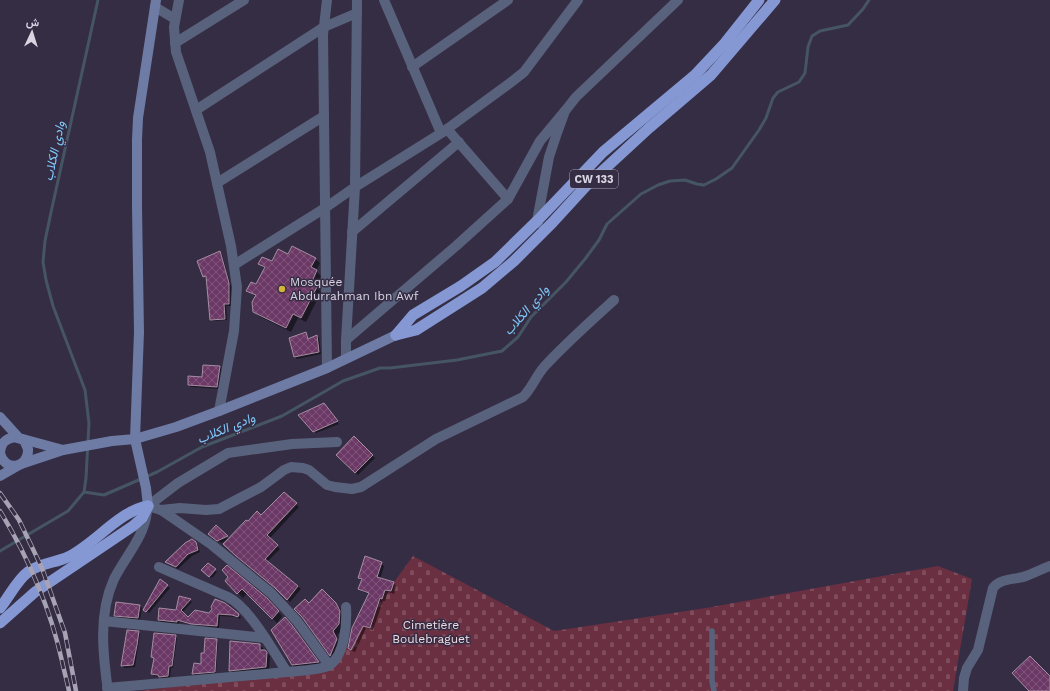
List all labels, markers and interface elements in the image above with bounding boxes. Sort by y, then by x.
north arrow [12,12,52,52]
text: ش [26,16,40,29]
water label: وادي الكلاب [40,119,71,183]
road number: CW 133 [570,170,618,188]
place label: Mosquée Abdurrahman Ibn Awf [290,275,419,303]
water label: وادي الكلاب [500,282,554,340]
marker: Mosquée Abdurrahman Ibn Awf [277,284,287,294]
water label: وادي الكلاب [195,410,258,449]
park label: Cimetière Boulebraguet [392,618,470,646]

